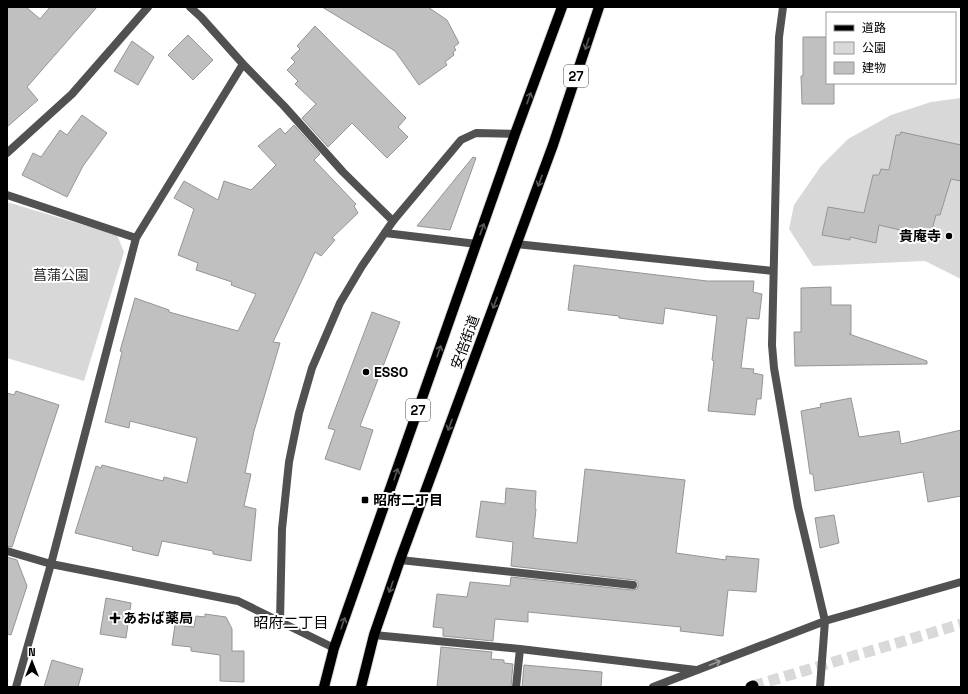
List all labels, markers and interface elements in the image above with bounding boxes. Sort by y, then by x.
legend [826,12,956,84]
text: 道路 [862,20,886,36]
one-way arrow [582,38,590,50]
text: 公園 [862,40,886,56]
text: 建物 [862,60,886,76]
road number: 27 [564,65,588,87]
one-way arrow [525,92,533,104]
one-way arrow [535,175,543,187]
one-way arrow [479,222,486,235]
place label: 貴庵寺 [899,227,941,245]
marker: 貴庵寺 [944,231,954,241]
park label: 菖蒲公園 [33,266,89,284]
one-way arrow [490,297,498,309]
street label: 安倍街道 [447,313,483,371]
one-way arrow [436,345,443,358]
place label: ESSO [374,363,408,381]
marker: ESSO [361,367,371,377]
road number: 27 [406,399,430,421]
one-way arrow [445,419,453,431]
one-way arrow [392,468,400,480]
place label: 昭府二丁目 [373,491,443,509]
marker: 昭府二丁目 [360,495,370,505]
one-way arrow [386,580,394,592]
place label: あおば薬局 [123,609,193,627]
marker: あおば薬局 [110,613,120,623]
district label: 昭府二丁目 [253,613,329,632]
one-way arrow [340,617,347,630]
north arrow [12,642,52,682]
text: N [28,645,36,659]
one-way arrow [709,659,721,666]

